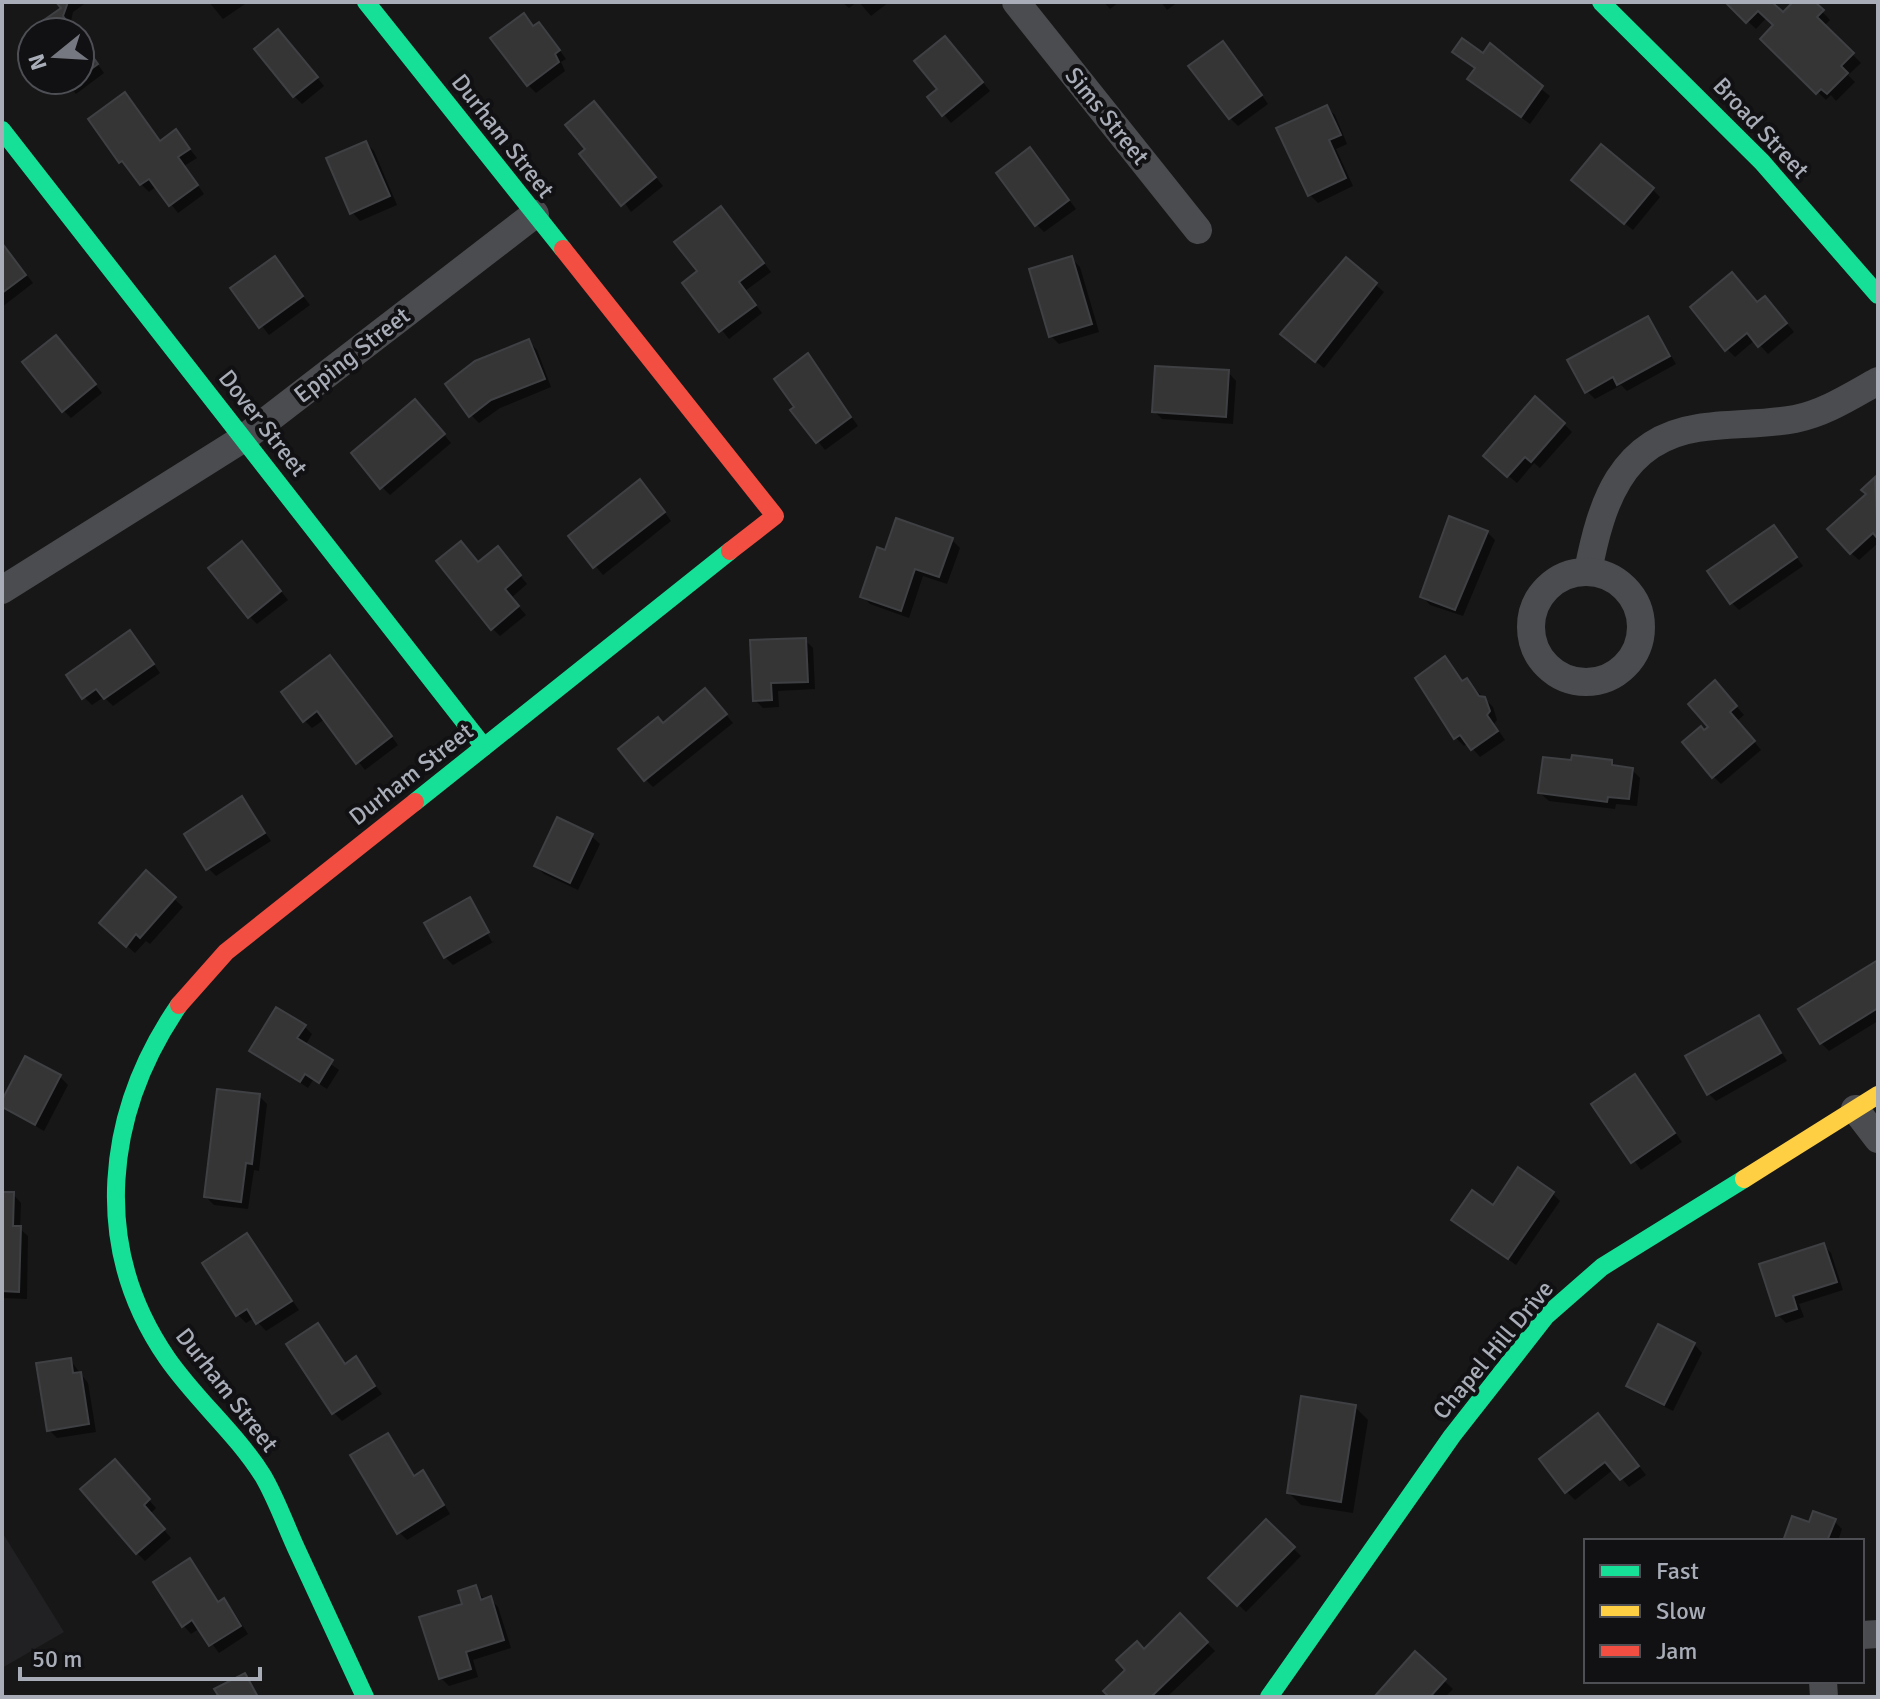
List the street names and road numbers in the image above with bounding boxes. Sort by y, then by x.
street label: Sims Street [1058,61,1156,171]
street label: Durham Street [445,68,561,204]
street label: Broad Street [1707,71,1815,185]
street label: Epping Street [288,300,416,410]
street label: Dover Street [212,364,314,482]
street label: Durham Street [343,716,479,832]
street label: Chapel Hill Drive [1426,1274,1560,1426]
street label: Durham Street [169,1322,285,1458]

